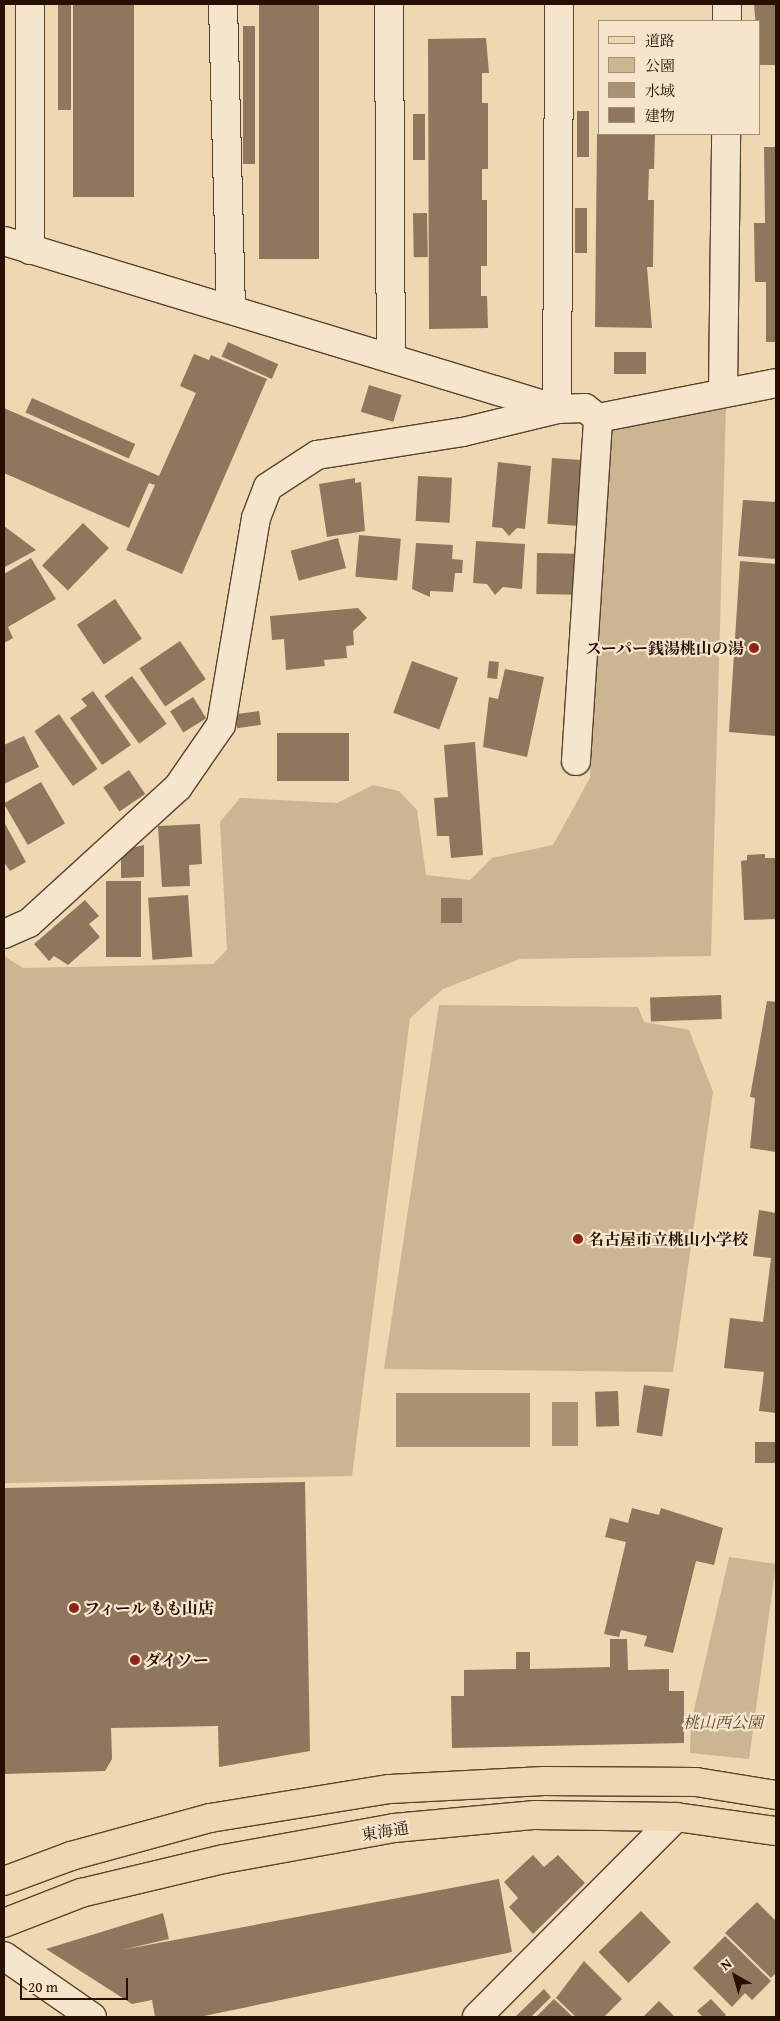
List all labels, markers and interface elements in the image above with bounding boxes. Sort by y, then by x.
legend [598,20,760,135]
text: 道路 [645,30,675,51]
text: 公園 [645,55,675,76]
text: 水域 [645,80,675,101]
text: 建物 [645,105,675,126]
place label: スーパー銭湯桃山の湯 [585,638,744,658]
marker: スーパー銭湯桃山の湯 [748,642,760,654]
place label: 名古屋市立桃山小学校 [588,1229,748,1249]
marker: 名古屋市立桃山小学校 [572,1233,584,1245]
place label: フィール もも山店 [84,1598,216,1618]
marker: フィール もも山店 [68,1602,80,1614]
place label: ダイソー [145,1650,209,1670]
marker: ダイソー [129,1654,141,1666]
park label: 桃山西公園 [683,1712,763,1732]
street label: 東海通 [360,1818,410,1844]
north arrow [710,1951,760,2001]
text: N [716,1953,736,1975]
scale bar [22,1968,130,2000]
text: 20 m [28,1976,58,1997]

